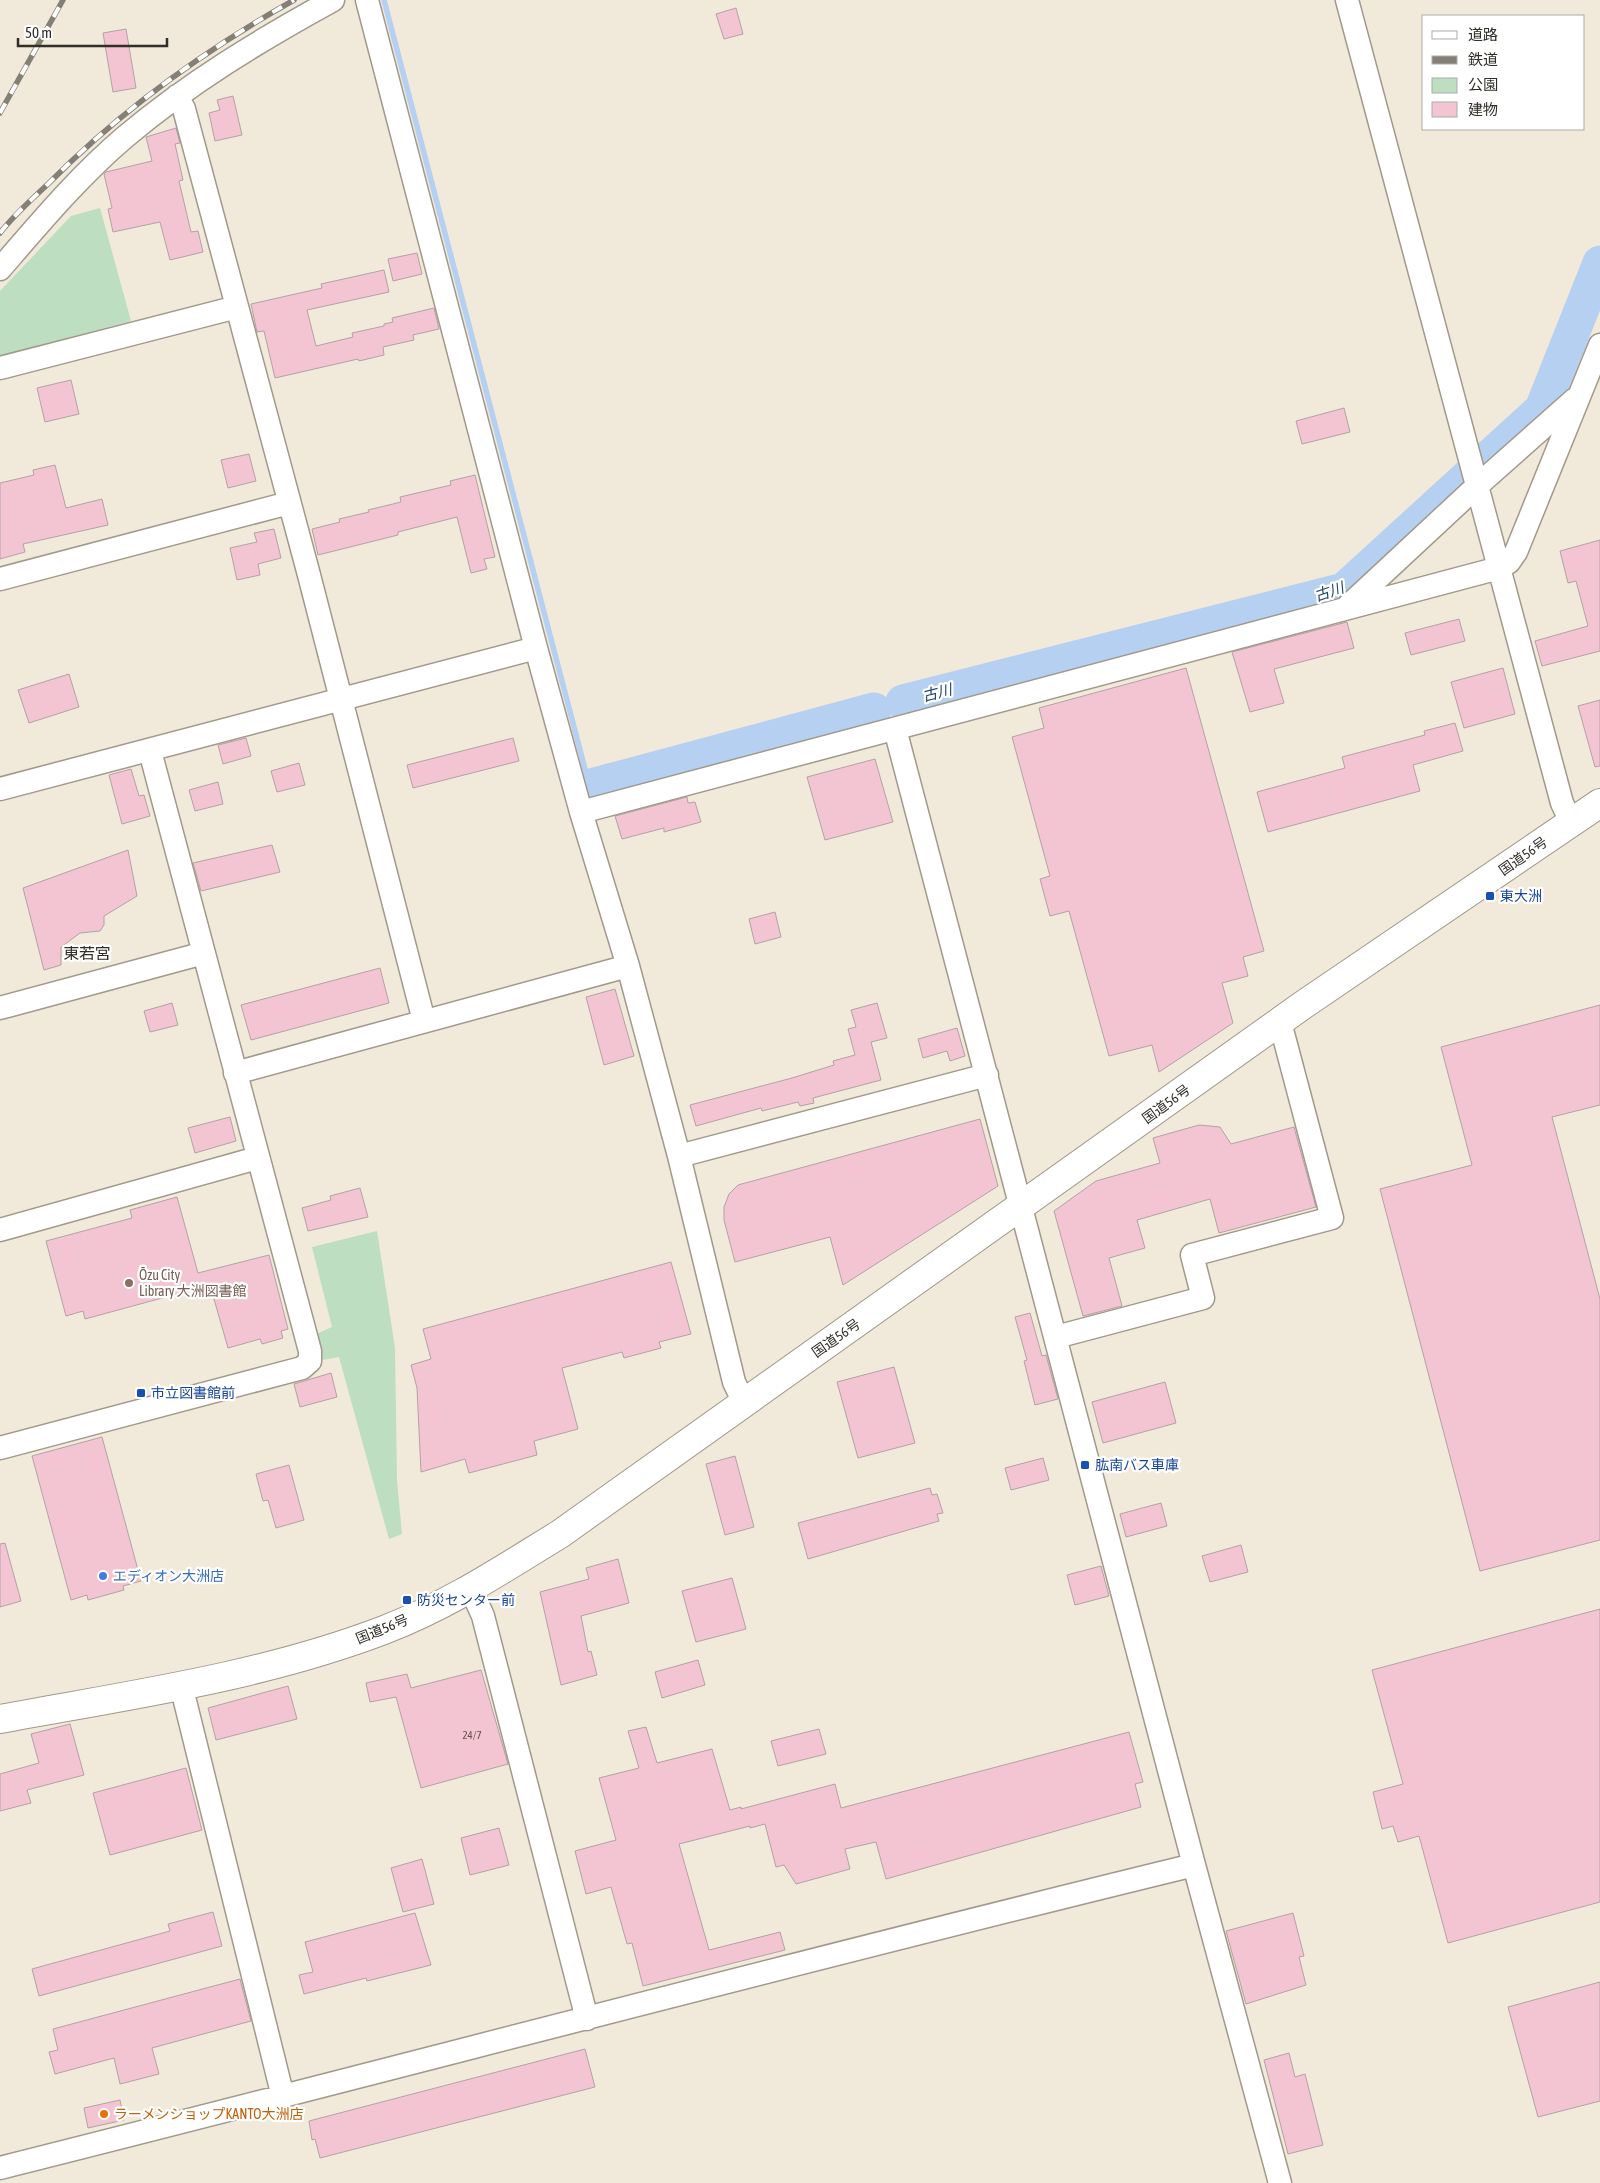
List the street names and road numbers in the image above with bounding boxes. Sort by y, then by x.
street label: 国道56号 [1496,834,1550,878]
street label: 国道56号 [1139,1081,1193,1127]
street label: 国道56号 [809,1316,863,1360]
street label: 国道56号 [353,1611,411,1647]

